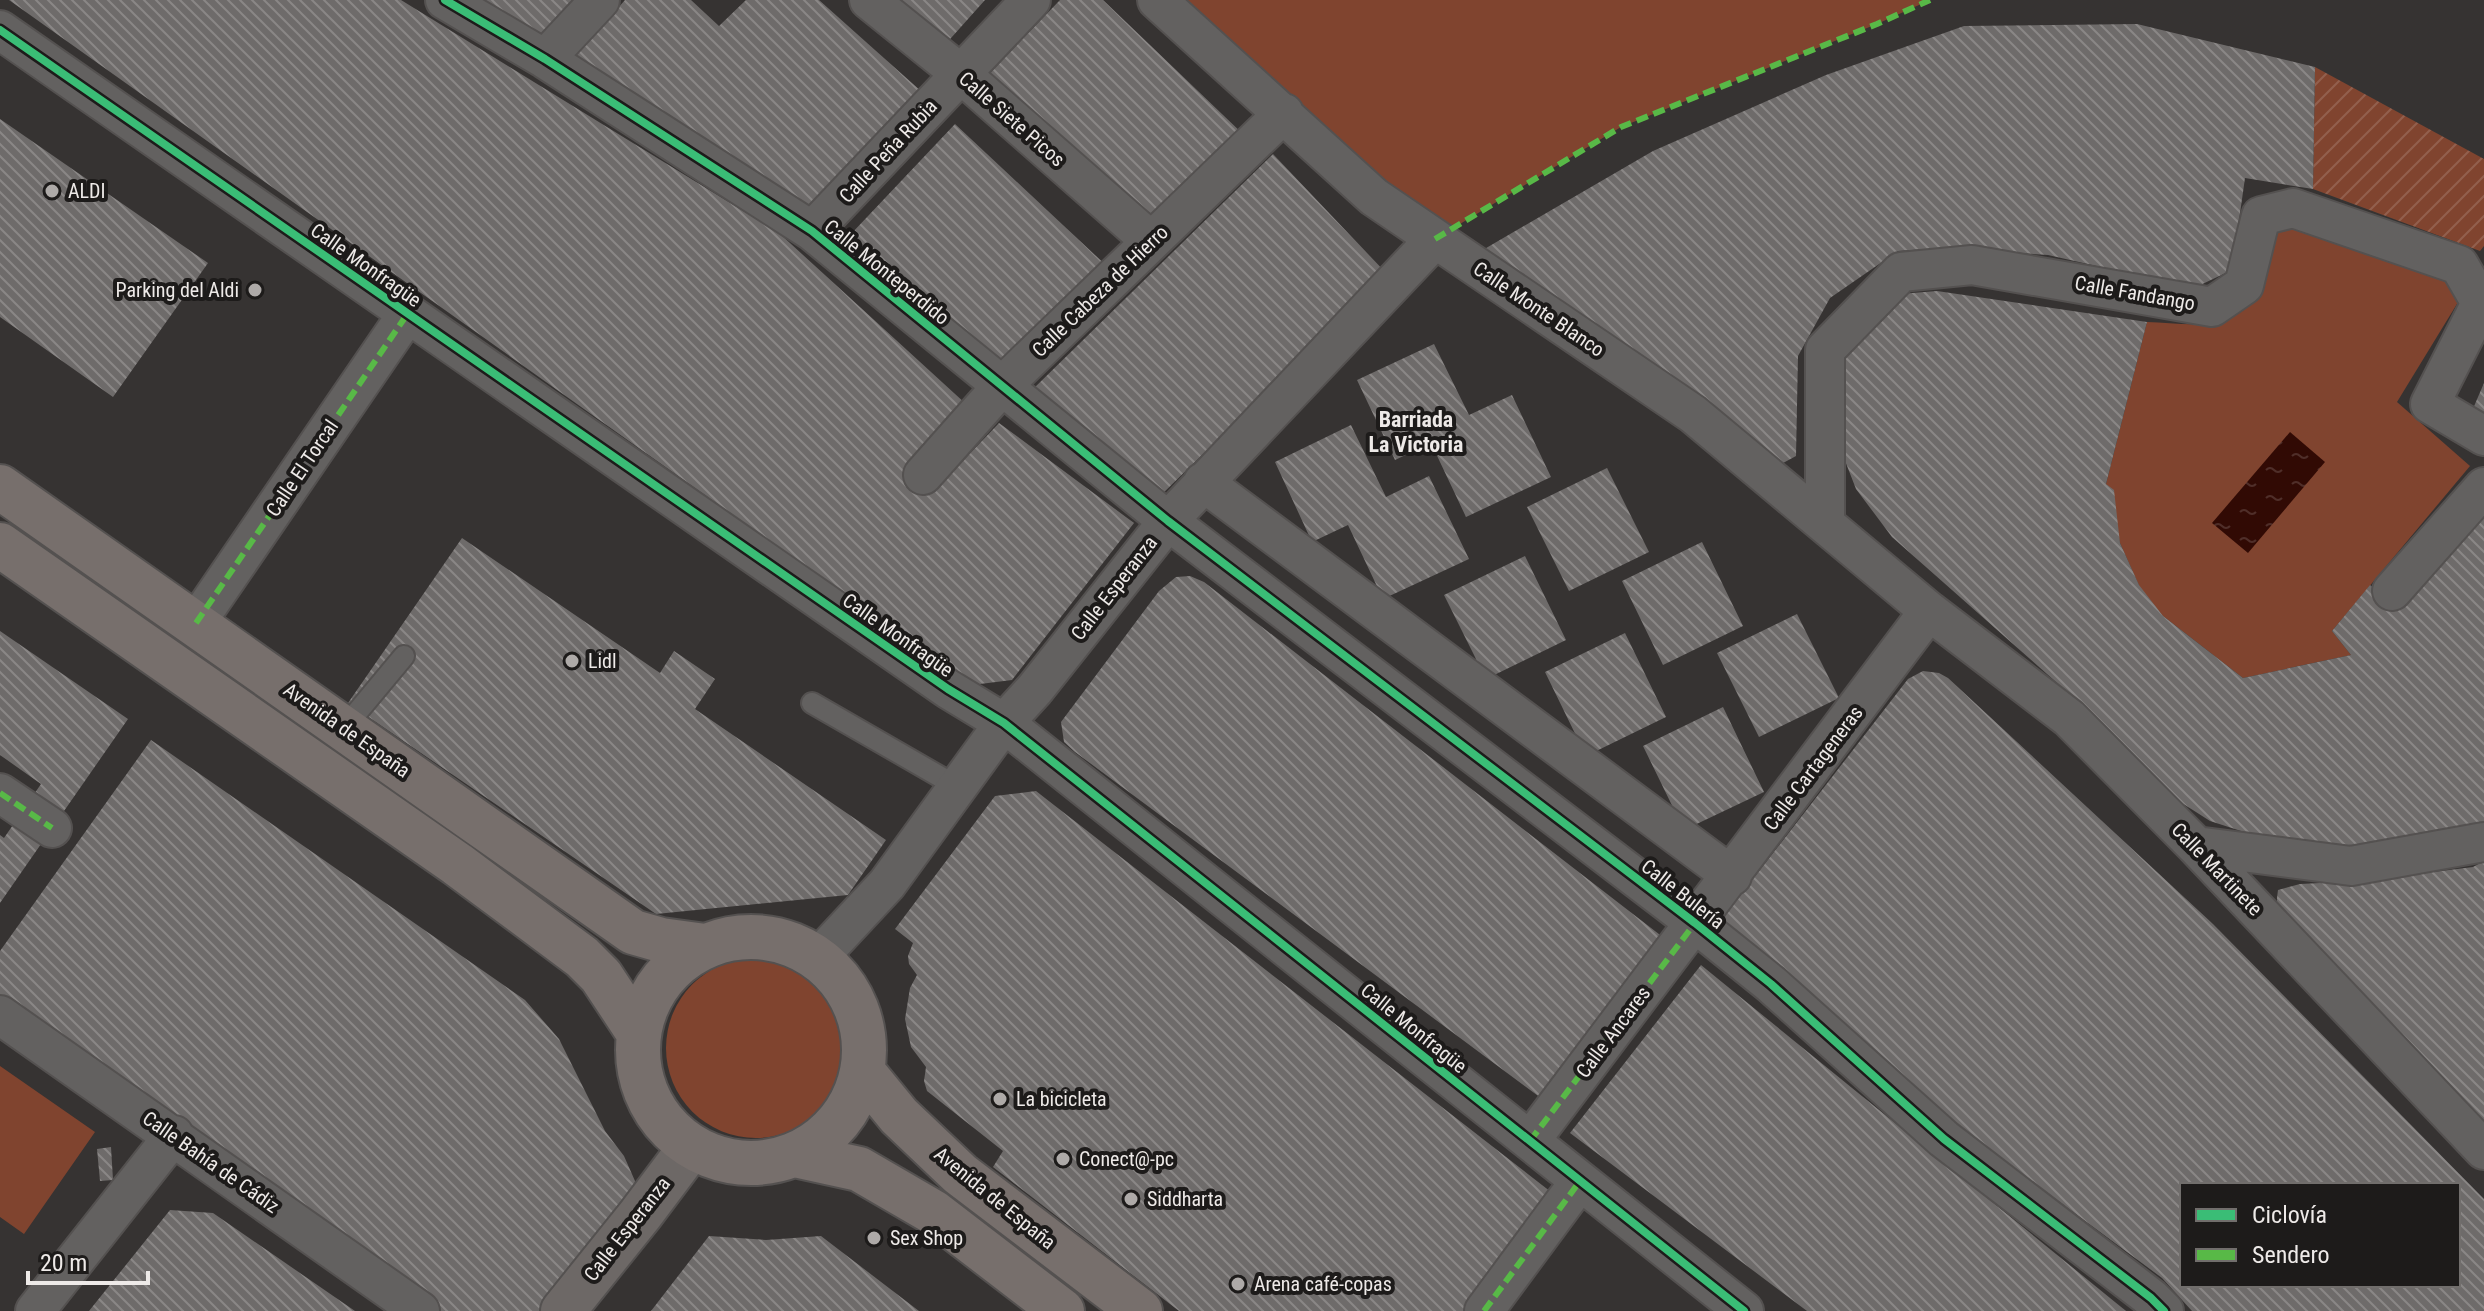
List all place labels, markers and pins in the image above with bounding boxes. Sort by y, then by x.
place label: ALDI [68,179,105,203]
marker: ALDI [43,182,61,200]
place label: Parking del Aldi [115,278,239,302]
marker: Parking del Aldi [246,281,264,299]
place label: Lidl [588,649,617,673]
marker: Lidl [563,652,581,670]
place label: La bicicleta [1016,1087,1107,1111]
marker: La bicicleta [991,1090,1009,1108]
place label: Conect@-pc [1079,1147,1174,1171]
marker: Conect@-pc [1054,1150,1072,1168]
place label: Siddharta [1147,1187,1223,1211]
marker: Siddharta [1122,1190,1140,1208]
place label: Sex Shop [890,1226,963,1250]
marker: Sex Shop [865,1229,883,1247]
place label: Arena café-copas [1254,1272,1392,1296]
marker: Arena café-copas [1229,1275,1247,1293]

